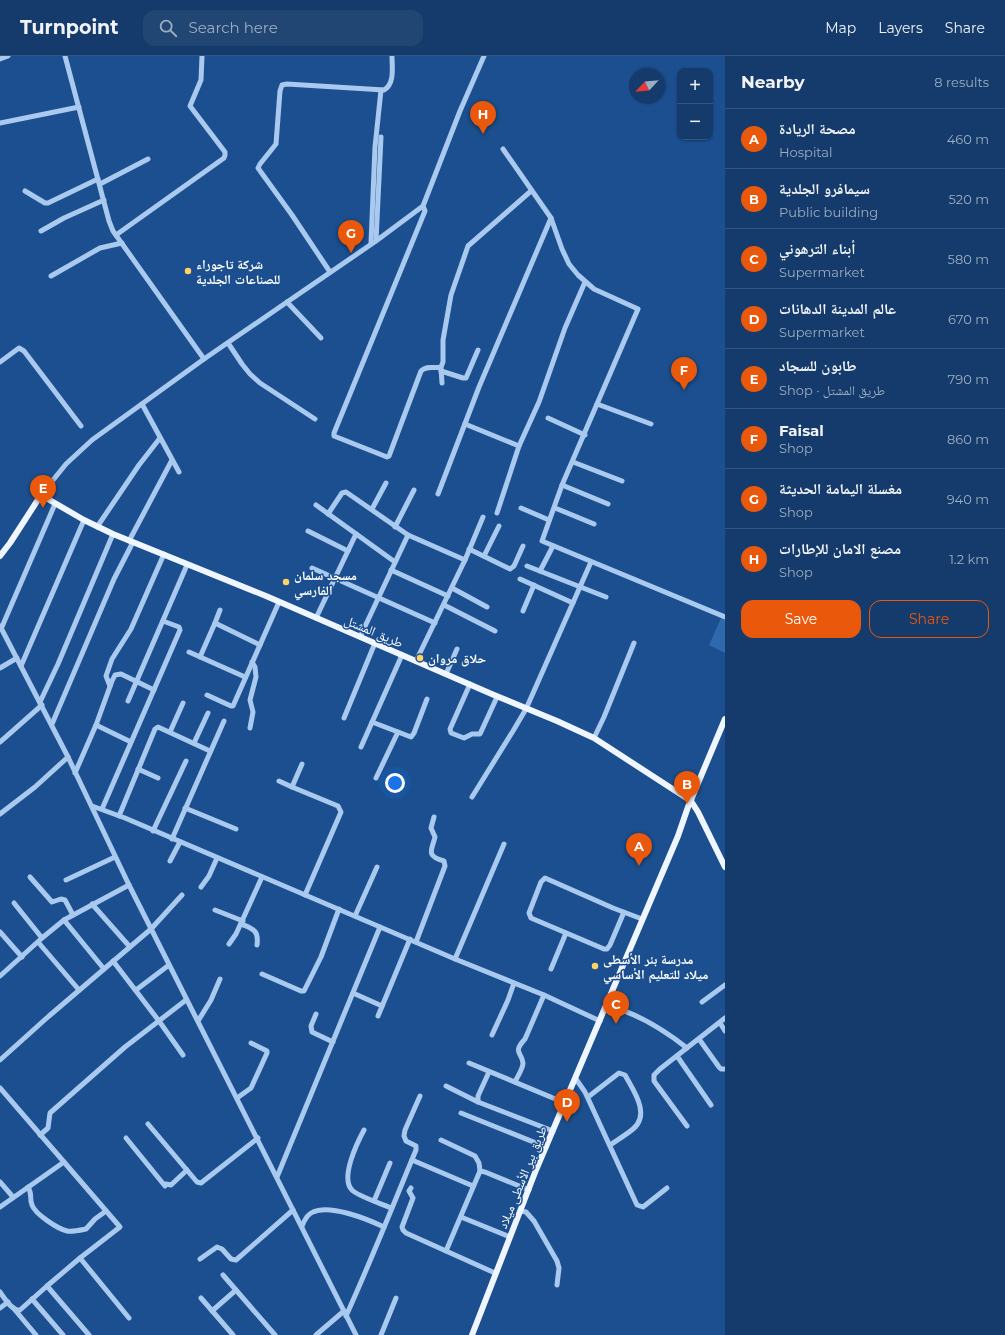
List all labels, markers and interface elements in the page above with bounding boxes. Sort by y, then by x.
search box [143,10,423,46]
text: Turnpoint [20,16,119,39]
icon: search [157,17,179,39]
text: Search here [189,18,278,37]
text: Map [825,19,856,37]
text: Layers [878,19,923,37]
text: Share [945,19,985,37]
north arrow [629,68,665,104]
map controls [677,68,713,140]
button: + [677,68,713,104]
text: Nearby [741,72,805,92]
text: 8 results [934,74,989,90]
pin: H [470,101,496,134]
button: − [677,104,713,140]
text: مصحة الريادة [779,119,856,138]
text: A [749,131,759,147]
text: 460 m [947,131,989,147]
text: Hospital [779,144,832,160]
text: سيمافرو الجلدية [779,179,870,198]
text: B [749,191,759,207]
text: 520 m [949,191,989,207]
text: Public building [779,204,878,220]
pin: G [338,220,364,253]
text: أبناء الترهوني [779,239,856,258]
text: C [749,251,759,267]
text: 580 m [948,251,989,267]
place label: شركة تاجوراء للصناعات الجلدية [196,256,280,287]
text: Supermarket [779,264,865,280]
marker: شركة تاجوراء للصناعات الجلدية [183,266,193,276]
text: عالم المدينة الدهانات [779,299,896,318]
text: D [749,311,759,327]
text: 670 m [948,311,989,327]
text: Supermarket [779,324,865,340]
text: طابون للسجاد [779,356,857,375]
pin: F [671,357,697,390]
text: E [750,371,758,387]
text: 790 m [948,371,989,387]
text: Shop · طريق المشتل [779,382,885,398]
text: Faisal [779,421,824,440]
text: F [750,431,758,447]
text: 860 m [947,431,989,447]
text: Shop [779,440,813,456]
pin: E [30,475,56,508]
text: مغسلة اليمامة الحديثة [779,479,902,498]
text: G [749,491,759,507]
text: 940 m [947,491,989,507]
text: Shop [779,504,813,520]
text: مصنع الامان للإطارات [779,539,901,558]
text: H [749,551,759,567]
text: 1.2 km [949,551,989,567]
text: Shop [779,564,813,580]
place label: مسجد سلمان الفارسي [294,567,357,601]
marker: مسجد سلمان الفارسي [281,577,291,587]
button: Save [741,600,861,638]
button: Share [869,600,989,638]
street label: طريق المشتل [342,611,406,651]
place label: حلاق مروان [428,650,486,667]
marker: حلاق مروان [415,653,425,663]
pin: B [674,771,700,804]
your location [385,773,405,793]
pin: A [626,833,652,866]
place label: مدرسة بئر الأسطى ميلاد للتعليم الأساسي [603,951,708,985]
marker: مدرسة بئر الأسطى ميلاد للتعليم الأساسي [590,961,600,971]
pin: C [603,991,629,1024]
pin: D [554,1089,580,1122]
street label: طريق بير الأسطى ميلاد [494,1123,551,1231]

